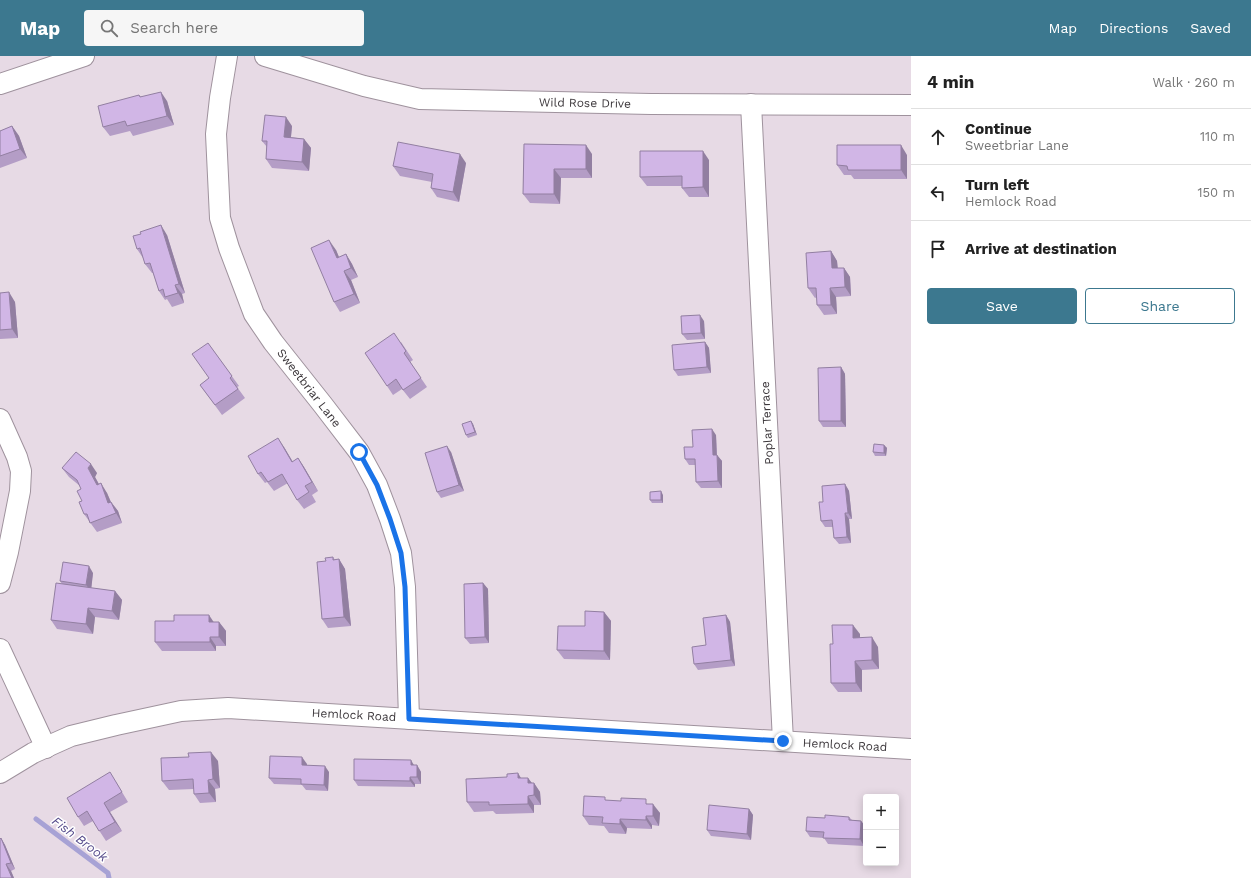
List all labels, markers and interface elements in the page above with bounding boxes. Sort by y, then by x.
search box [84,10,364,46]
text: Map [20,17,60,40]
icon: search [98,17,120,39]
text: Search here [130,19,218,37]
text: Map [1049,20,1077,36]
text: Directions [1099,20,1168,36]
text: Saved [1190,20,1231,36]
text: 4 min [927,72,974,92]
text: Walk · 260 m [1152,75,1235,90]
street label: Wild Rose Drive [539,95,631,111]
text: Continue [965,120,1032,138]
icon: ahead [927,126,949,148]
text: 110 m [1200,129,1235,144]
text: Sweetbriar Lane [965,138,1069,153]
text: Turn left [965,176,1029,194]
icon: left [927,182,949,204]
text: 150 m [1197,185,1235,200]
text: Hemlock Road [965,194,1057,209]
icon: arrive [927,238,949,260]
text: Arrive at destination [965,240,1117,258]
button: Save [927,288,1077,324]
button: Share [1085,288,1235,324]
street label: Sweetbriar Lane [274,346,344,430]
street label: Poplar Terrace [758,381,776,465]
route start [350,443,368,461]
street label: Hemlock Road [311,706,397,724]
route end [774,732,792,750]
street label: Hemlock Road [802,736,888,754]
map controls [863,794,899,866]
button: + [863,794,899,830]
water label: Fish Brook [49,813,111,865]
button: − [863,830,899,866]

